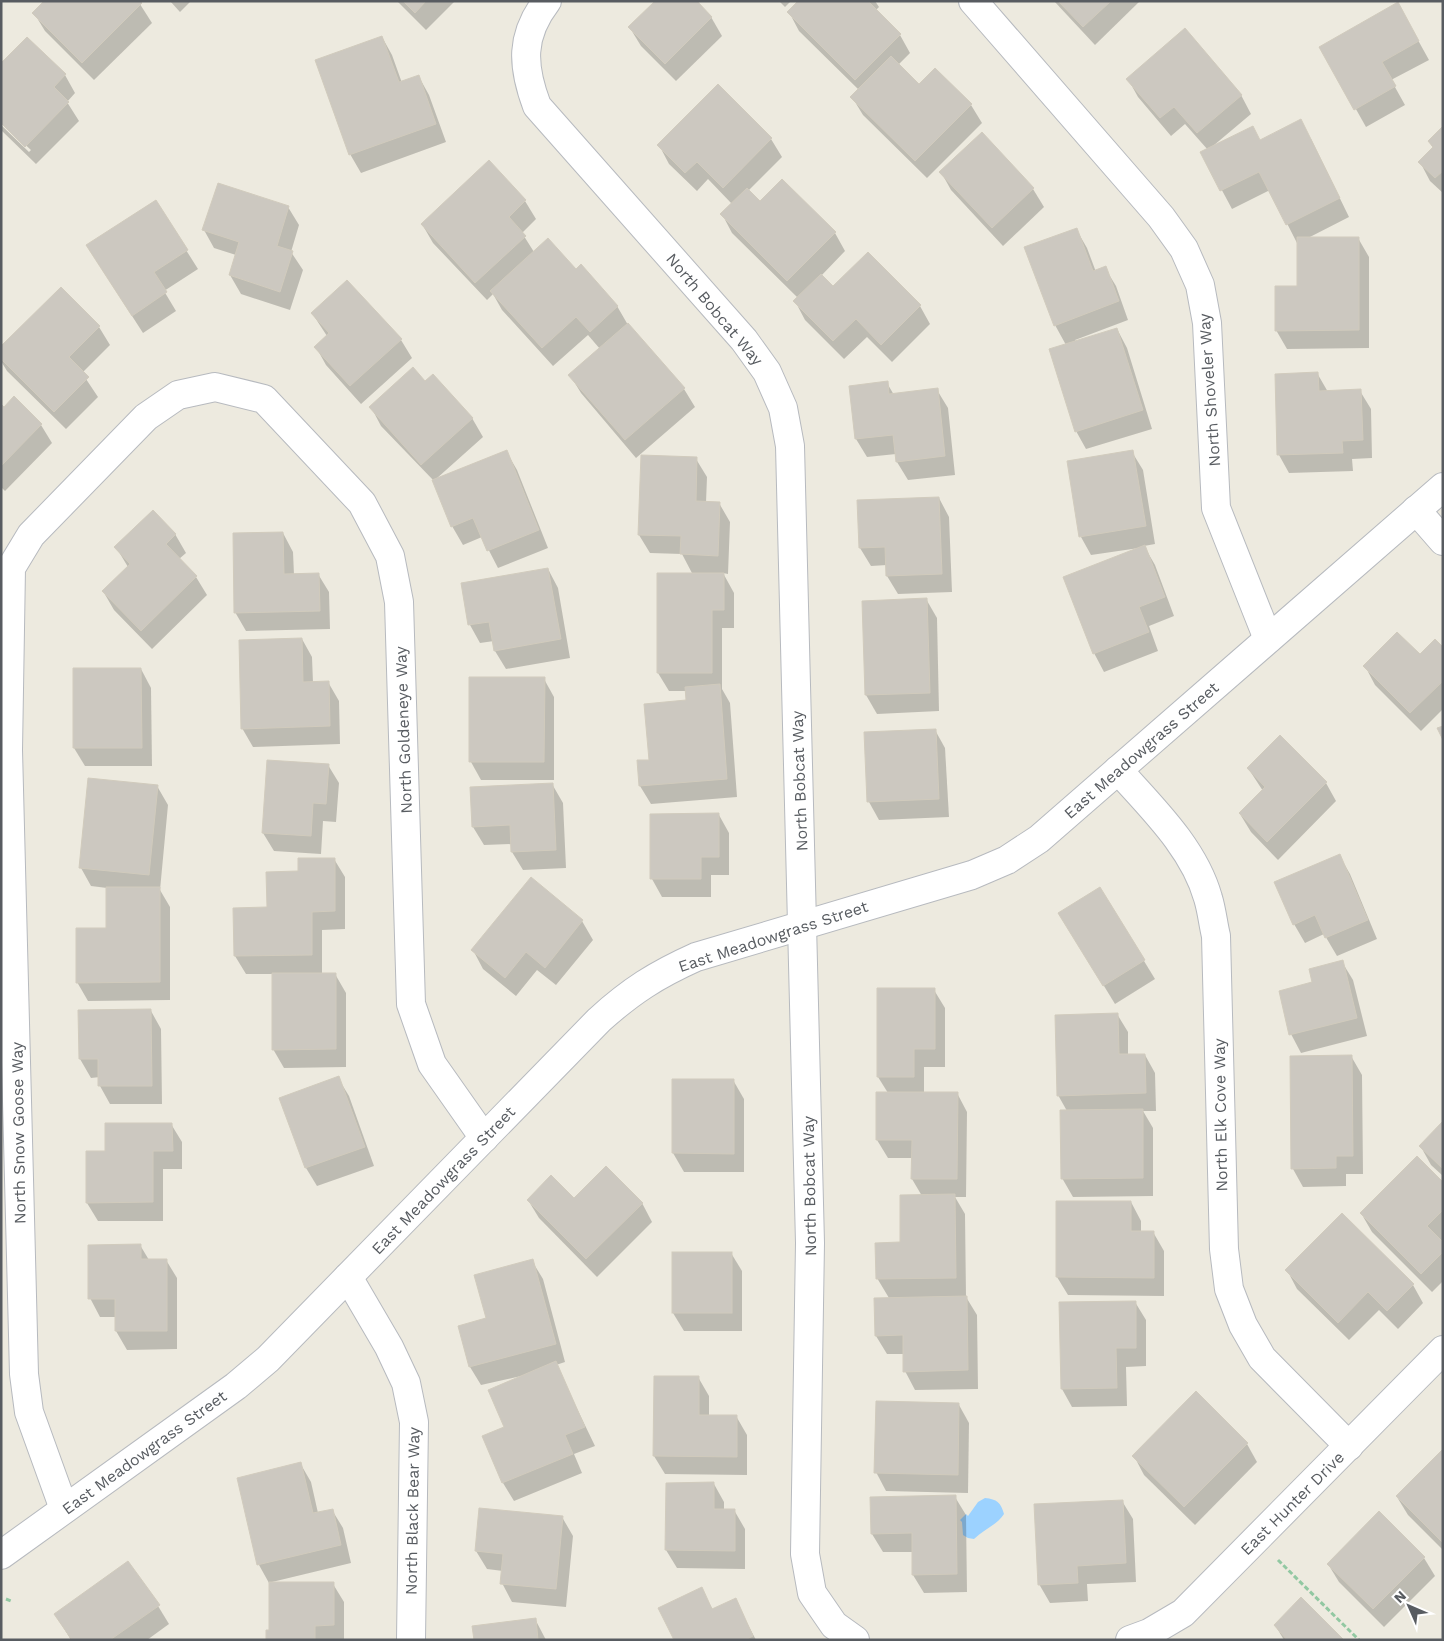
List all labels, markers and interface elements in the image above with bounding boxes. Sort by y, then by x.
street label: North Bobcat Way [662,249,768,370]
street label: North Shoveler Way [1195,312,1224,467]
street label: North Goldeneye Way [391,645,416,814]
street label: East Meadowgrass Street [1060,678,1223,823]
street label: North Bobcat Way [788,710,811,852]
street label: East Meadowgrass Street [676,897,871,976]
street label: North Elk Cove Way [1210,1037,1231,1192]
street label: North Snow Goose Way [7,1041,30,1224]
street label: East Meadowgrass Street [368,1102,519,1258]
street label: North Bobcat Way [799,1115,820,1256]
street label: East Meadowgrass Street [58,1386,230,1518]
street label: North Black Bear Way [402,1426,423,1595]
street label: East Hunter Drive [1237,1448,1348,1559]
north arrow [1384,1581,1434,1631]
text: N [1390,1587,1409,1606]

